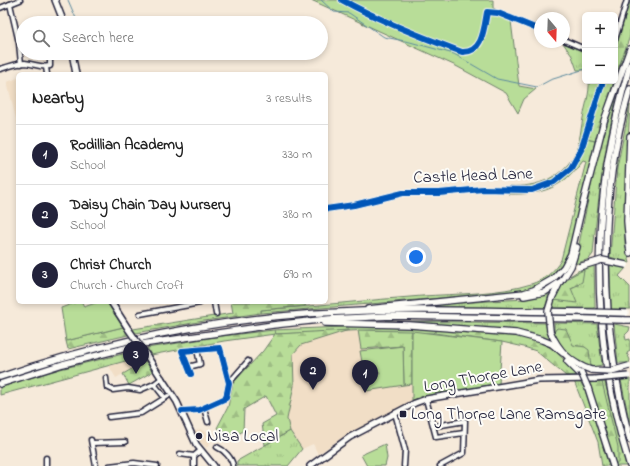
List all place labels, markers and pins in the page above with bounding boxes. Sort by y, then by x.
pin: 3 [123,341,149,374]
pin: 2 [300,357,326,390]
pin: 1 [352,360,378,393]
place label: Long Thorpe Lane Ramsgate [411,402,606,429]
marker: Long Thorpe Lane Ramsgate [398,409,408,419]
place label: Nisa Local [207,424,278,449]
marker: Nisa Local [194,431,204,441]

